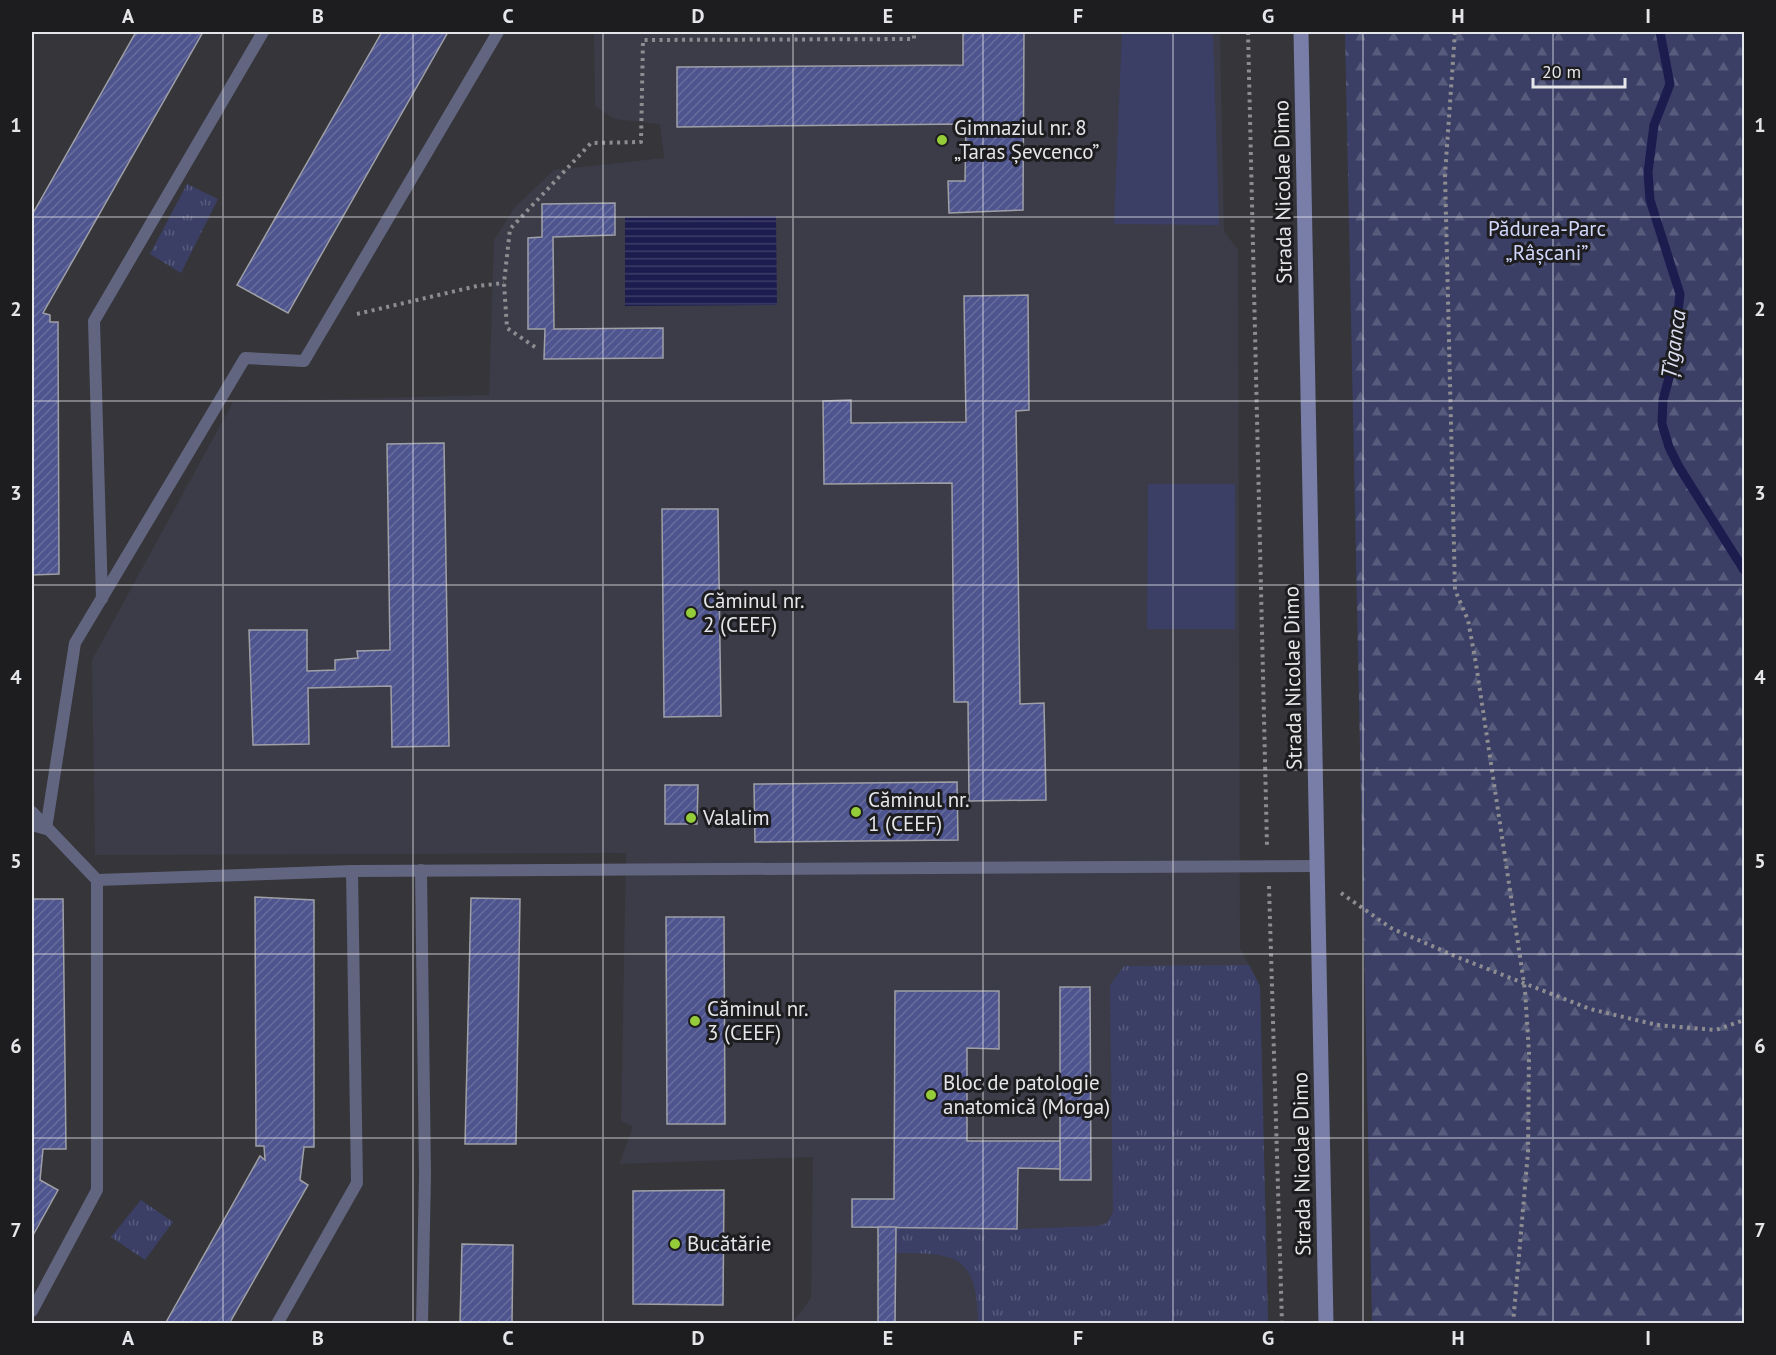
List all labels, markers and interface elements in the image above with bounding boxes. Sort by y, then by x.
text: A [122,3,135,29]
text: B [312,3,324,29]
text: C [502,3,514,29]
text: D [692,3,705,29]
text: E [883,3,893,29]
text: F [1073,3,1083,29]
text: G [1262,3,1274,29]
text: H [1451,3,1465,29]
text: I [1645,3,1651,29]
scale bar [1533,51,1624,89]
text: 20 m [1542,60,1581,83]
street label: Strada Nicolae Dimo [1267,100,1298,284]
text: 1 [10,112,22,138]
text: 1 [1754,112,1766,138]
place label: Gimnaziul nr. 8 „Taras Șevcenco” [954,114,1100,165]
marker: Gimnaziul nr. 8 „Taras Șevcenco” [935,133,949,147]
park label: Pădurea-Parc „Râșcani” [1488,215,1606,266]
text: 2 [10,296,22,322]
text: 2 [1754,296,1766,322]
water label: Țîganca [1654,307,1692,380]
text: 3 [10,480,22,506]
text: 3 [1754,480,1766,506]
street label: Strada Nicolae Dimo [1277,586,1308,770]
place label: Căminul nr. 2 (CEEF) [703,587,805,638]
marker: Căminul nr. 2 (CEEF) [684,606,698,620]
text: 4 [10,664,22,690]
text: 4 [1754,664,1766,690]
place label: Căminul nr. 1 (CEEF) [868,786,970,837]
place label: Valalim [702,804,770,831]
marker: Căminul nr. 1 (CEEF) [849,805,863,819]
marker: Valalim [684,811,698,825]
text: 5 [10,848,22,874]
text: 5 [1754,848,1766,874]
place label: Căminul nr. 3 (CEEF) [707,995,809,1046]
marker: Căminul nr. 3 (CEEF) [688,1014,702,1028]
text: 6 [10,1033,22,1059]
text: 6 [1754,1033,1766,1059]
place label: Bloc de patologie anatomică (Morga) [943,1069,1110,1120]
street label: Strada Nicolae Dimo [1286,1072,1317,1256]
marker: Bloc de patologie anatomică (Morga) [924,1088,938,1102]
text: 7 [10,1217,22,1243]
text: 7 [1754,1217,1766,1243]
place label: Bucătărie [687,1230,771,1257]
marker: Bucătărie [668,1237,682,1251]
text: A [122,1325,135,1351]
text: B [312,1325,324,1351]
text: C [502,1325,514,1351]
text: D [692,1325,705,1351]
text: E [883,1325,893,1351]
text: F [1073,1325,1083,1351]
text: G [1262,1325,1274,1351]
text: H [1451,1325,1465,1351]
text: I [1645,1325,1651,1351]

